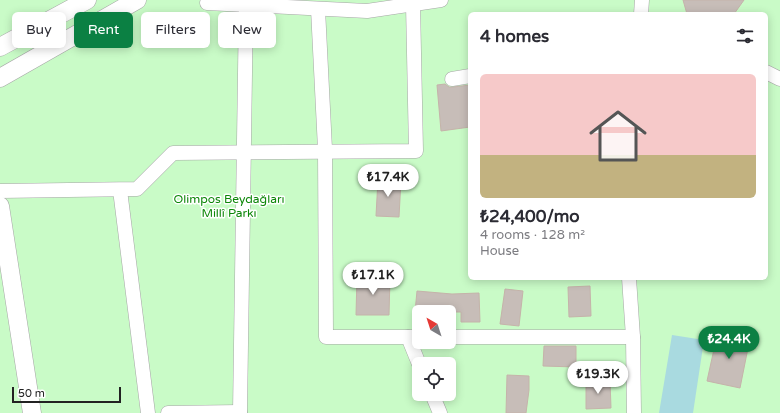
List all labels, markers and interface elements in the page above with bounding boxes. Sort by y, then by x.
chip: Buy [12,12,66,48]
chip: Rent [74,12,133,48]
chip: Filters [141,12,210,48]
chip: New [218,12,276,48]
icon: filters [734,25,756,47]
text: 4 homes [480,26,549,47]
icon: home [582,100,654,172]
pin: ₺17.4K [355,164,421,198]
text: ₺17.4K [367,169,409,185]
park label: Olimpos Beydağları Millî Parkı [174,192,284,220]
text: ₺24,400/mo [480,206,580,227]
text: 4 rooms · 128 m² [480,227,585,243]
text: House [480,243,519,259]
pin: ₺17.1K [340,262,406,296]
text: ₺17.1K [352,267,394,283]
north arrow [412,305,456,349]
map controls [412,305,456,401]
pin: ₺24.4K [696,326,762,360]
text: ₺24.4K [707,331,751,347]
button: locate [412,357,456,401]
pin: ₺19.3K [565,361,631,395]
text: ₺19.3K [576,366,620,382]
scale bar [12,385,121,404]
text: 50 m [18,387,45,400]

